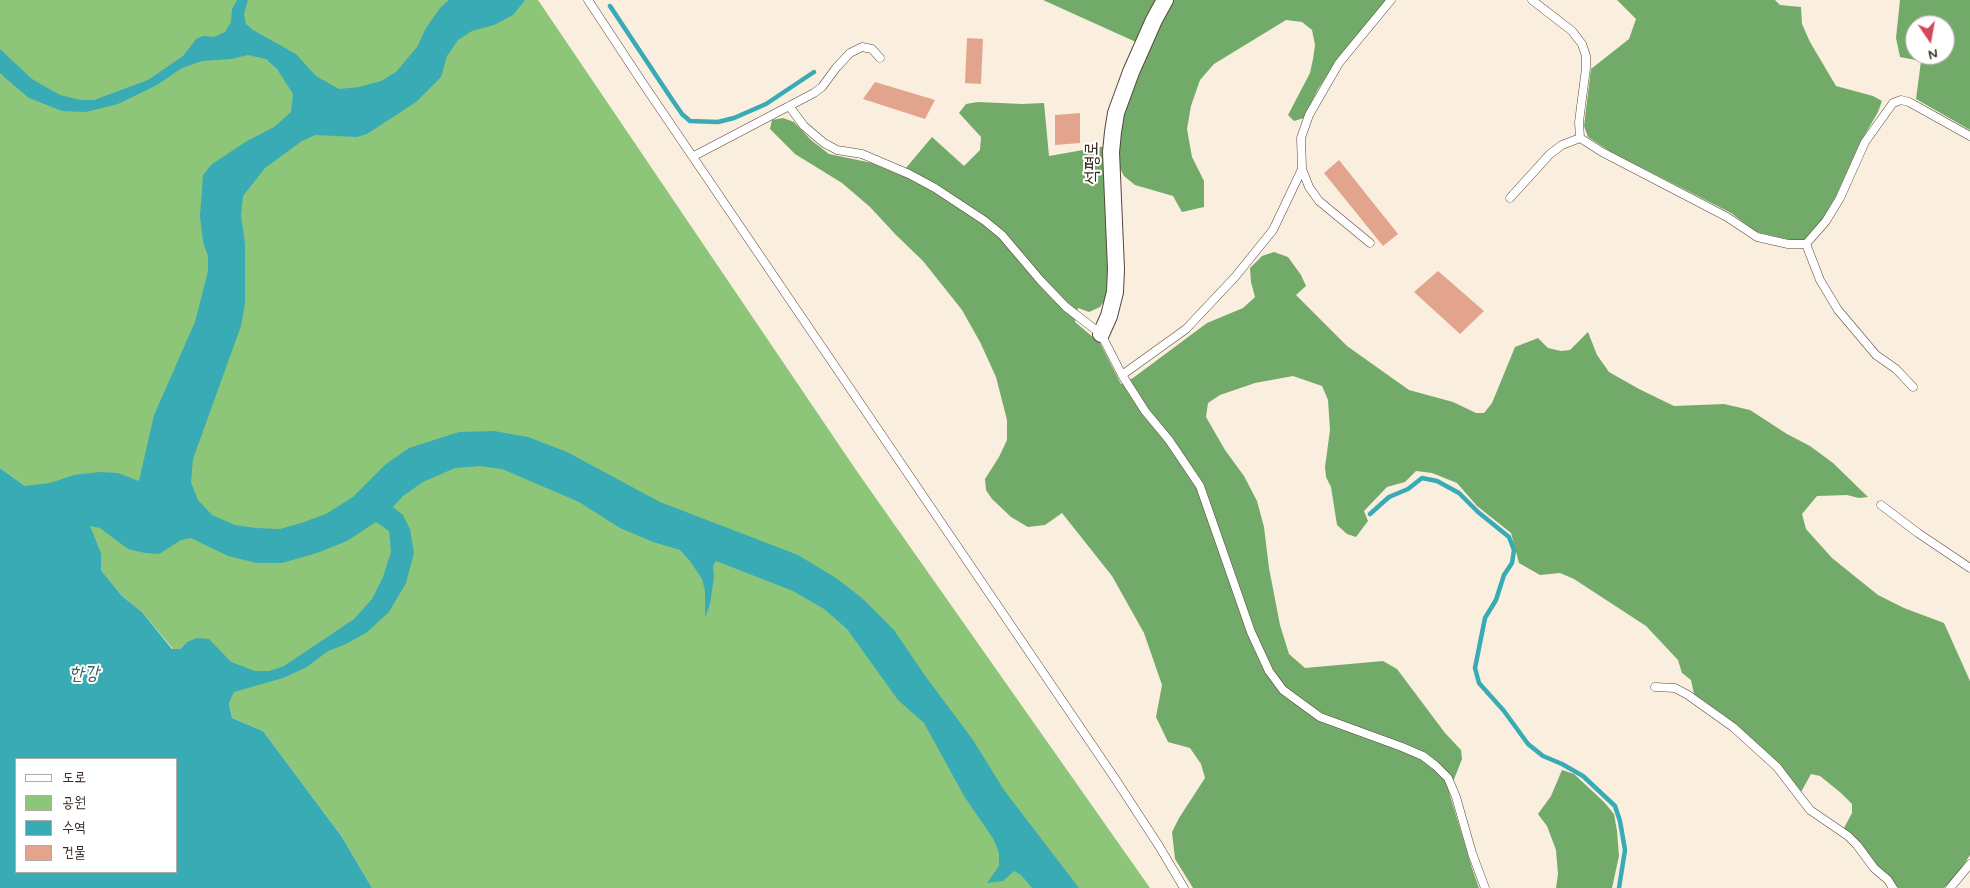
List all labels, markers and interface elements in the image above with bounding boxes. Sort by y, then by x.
north arrow [1905,15,1955,65]
text: N [1926,44,1939,63]
street label: 석평로 [1082,141,1104,185]
water label: 한강 [69,664,99,686]
legend [15,758,178,873]
text: 도로 [62,768,86,788]
text: 공원 [62,793,86,813]
text: 수역 [62,818,86,838]
text: 건물 [62,843,86,863]

